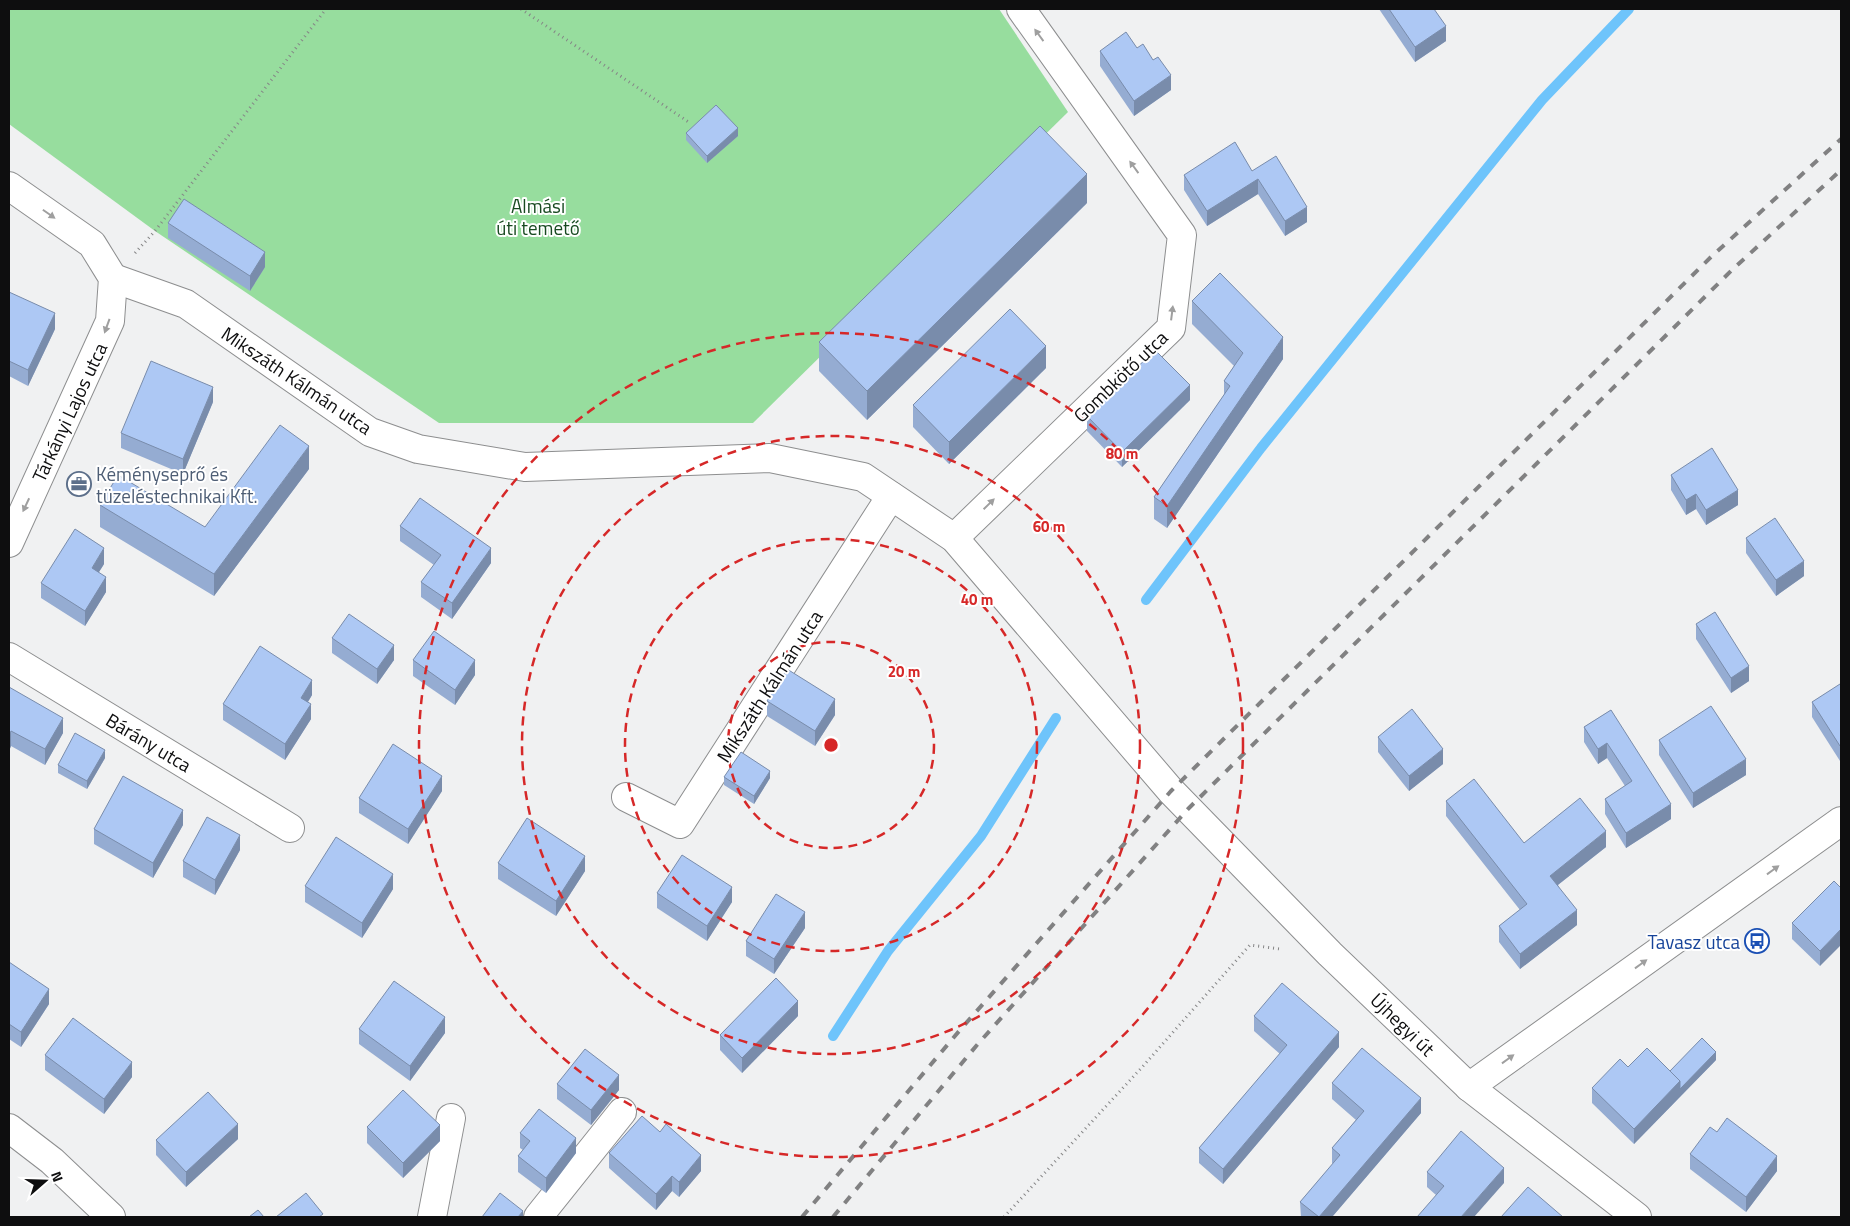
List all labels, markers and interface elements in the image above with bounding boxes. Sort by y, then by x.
one-way arrow [1034,28,1044,42]
one-way arrow [1129,160,1139,174]
park label: Almási úti temető [496,191,580,242]
one-way arrow [42,209,55,219]
one-way arrow [1169,305,1177,321]
one-way arrow [103,319,111,334]
street label: Mikszáth Kálmán utca [216,319,379,442]
street label: Gombkötő utca [1066,323,1174,429]
street label: Tárkányi Lajos utca [24,337,114,487]
text: 80 m [1106,442,1138,465]
place label: Kéményseprő és tüzeléstechnikai Kft. [96,459,258,510]
office icon: Kéményseprő és tüzeléstechnikai Kft. [66,471,92,497]
one-way arrow [22,498,30,513]
one-way arrow [983,498,995,510]
text: 60 m [1033,515,1065,538]
text: 40 m [961,588,993,611]
street label: Mikszáth Kálmán utca [709,604,829,768]
text: 20 m [888,660,920,683]
street label: Bárány utca [101,705,198,779]
centre of rings [822,736,840,754]
one-way arrow [1766,865,1780,875]
place label: Tavasz utca [1648,927,1740,956]
bus stop icon: Tavasz utca [1744,928,1770,954]
one-way arrow [1634,959,1648,969]
street label: Újhegyi út [1364,986,1442,1063]
one-way arrow [1502,1054,1515,1064]
north arrow [20,1156,70,1206]
text: N [46,1168,69,1185]

